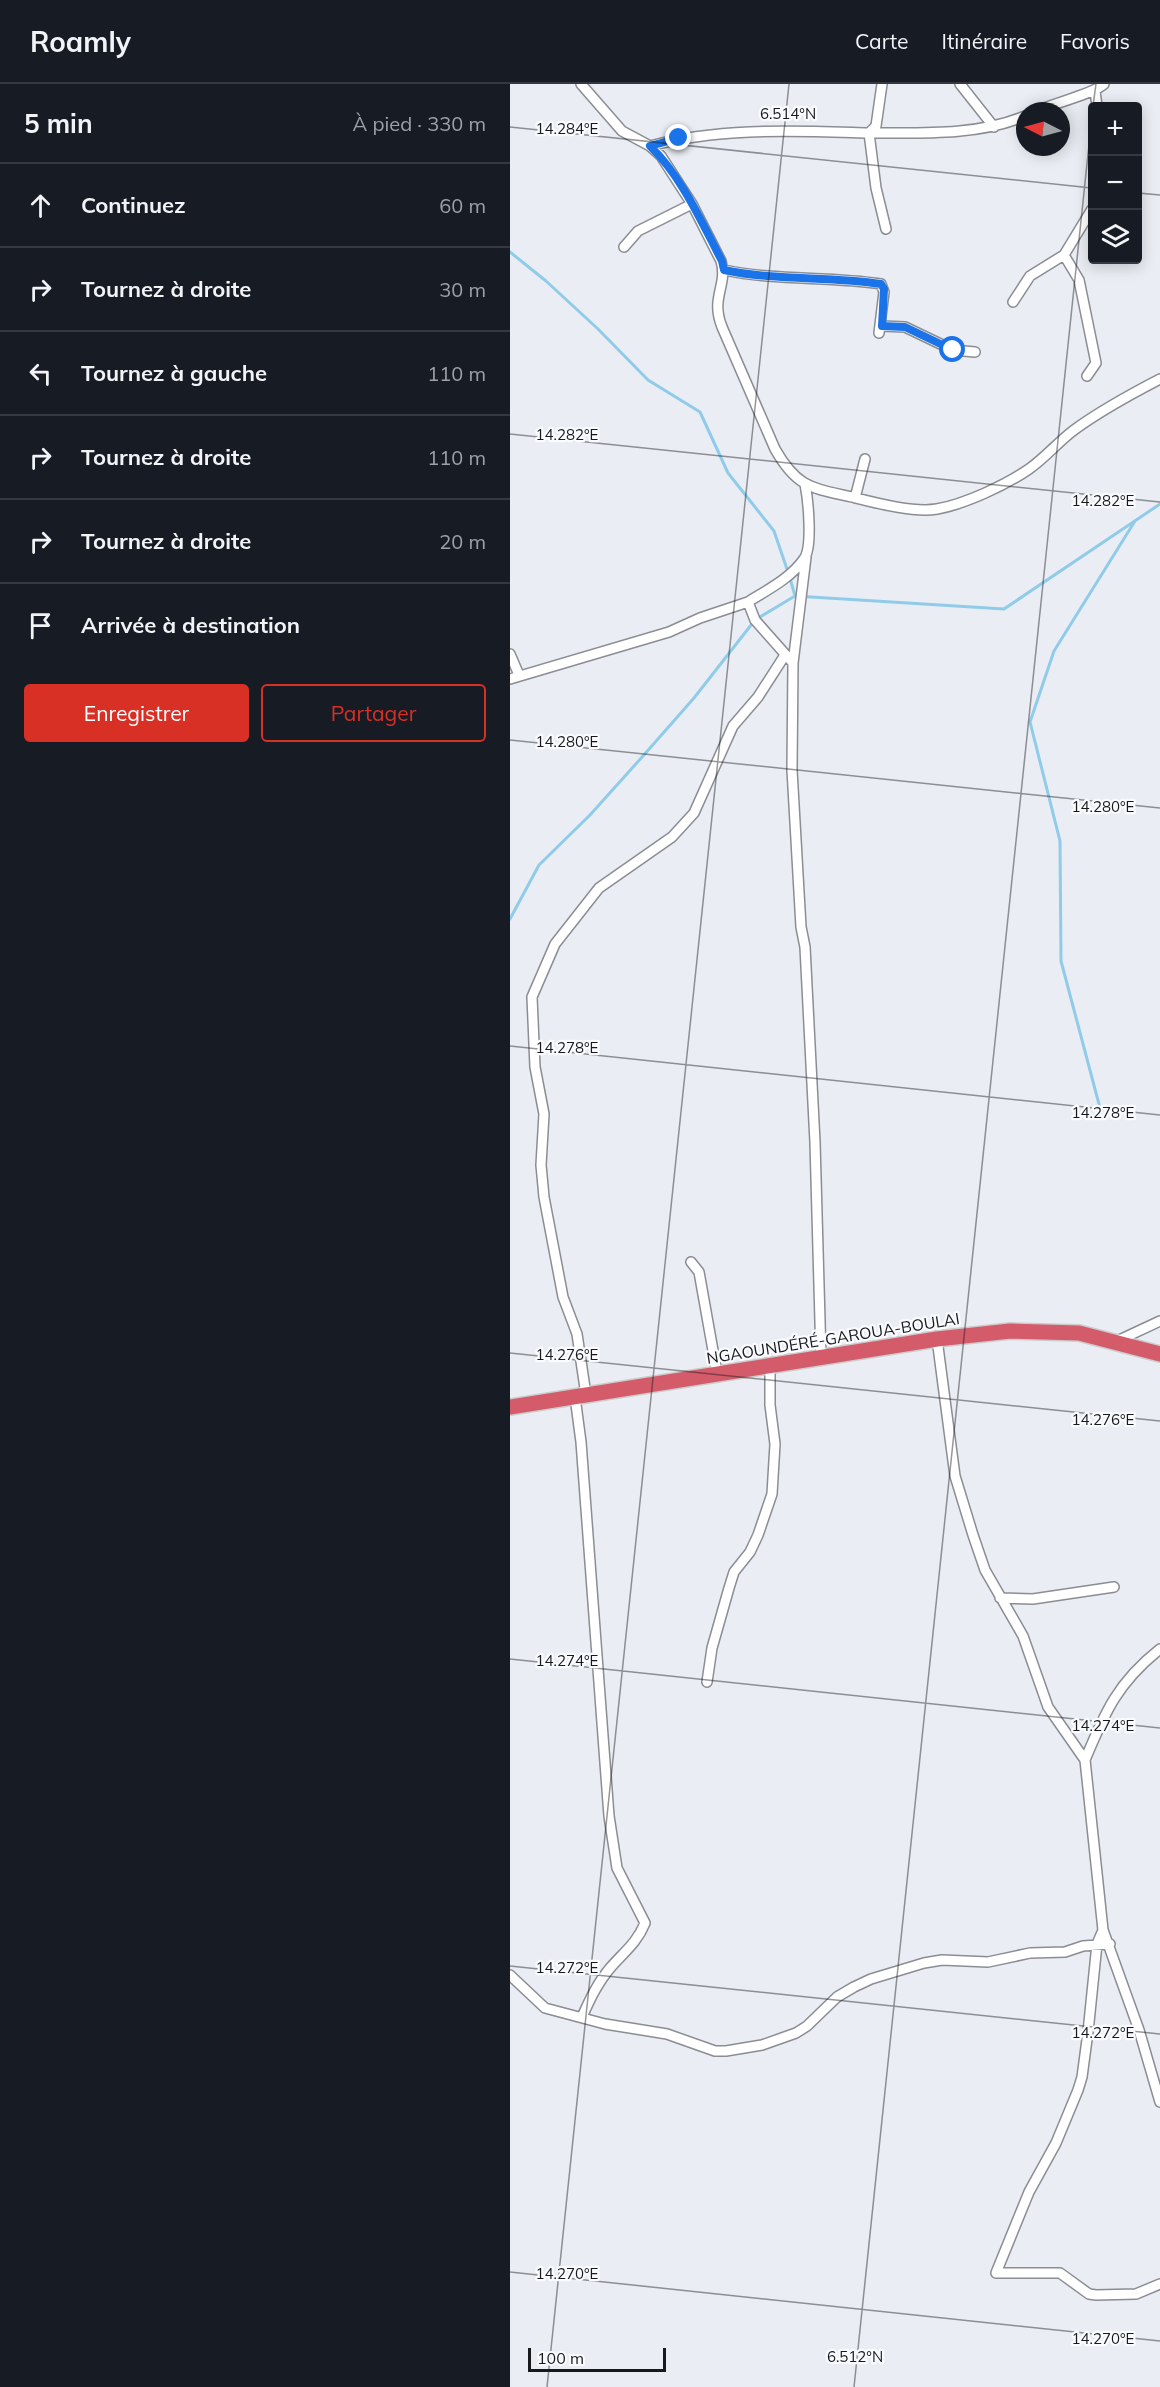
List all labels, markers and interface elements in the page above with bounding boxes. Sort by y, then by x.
text: Roamly [30,24,131,59]
text: Carte [855,28,909,54]
text: Itinéraire [942,28,1027,54]
text: Favoris [1060,28,1130,54]
north arrow [1016,102,1070,156]
map controls [1088,102,1142,264]
button: + [1088,102,1142,156]
text: 6.514°N [760,104,816,123]
text: 5 min [24,107,93,140]
text: À pied · 330 m [353,111,486,136]
text: 14.284°E [536,119,599,138]
route end [665,124,691,150]
button: − [1088,156,1142,210]
icon: ahead [24,189,57,222]
text: Continuez [81,191,186,219]
text: 60 m [439,193,486,218]
button: layers [1088,210,1142,264]
icon: right [24,273,57,306]
text: Tournez à droite [81,275,251,303]
text: 30 m [439,277,486,302]
route start [939,336,965,362]
icon: left [24,357,57,390]
text: Tournez à gauche [81,359,267,387]
text: 110 m [427,361,486,386]
text: 14.282°E [536,425,599,444]
icon: right [24,441,57,474]
text: Tournez à droite [81,443,251,471]
text: 110 m [427,445,486,470]
text: 14.282°E [1072,491,1135,510]
icon: right [24,525,57,558]
text: Tournez à droite [81,527,251,555]
text: 20 m [439,529,486,554]
icon: arrive [24,609,57,642]
text: Arrivée à destination [81,611,300,639]
button: Enregistrer [24,684,249,742]
button: Partager [261,684,486,742]
text: 14.280°E [536,732,599,751]
text: 14.280°E [1072,797,1135,816]
text: 14.278°E [536,1038,599,1057]
text: 14.278°E [1072,1103,1135,1122]
street label: NGAOUNDÉRÉ-GAROUA-BOULAI [705,1308,961,1368]
text: 14.276°E [536,1345,599,1364]
text: 14.276°E [1072,1410,1135,1429]
text: 14.274°E [536,1651,599,1670]
text: 14.274°E [1072,1716,1135,1735]
text: 14.272°E [536,1958,599,1977]
text: 14.272°E [1072,2023,1135,2042]
text: 14.270°E [536,2264,599,2283]
text: 14.270°E [1072,2329,1135,2348]
scale bar [528,2345,666,2372]
text: 6.512°N [827,2347,883,2366]
text: 100 m [537,2348,584,2368]

